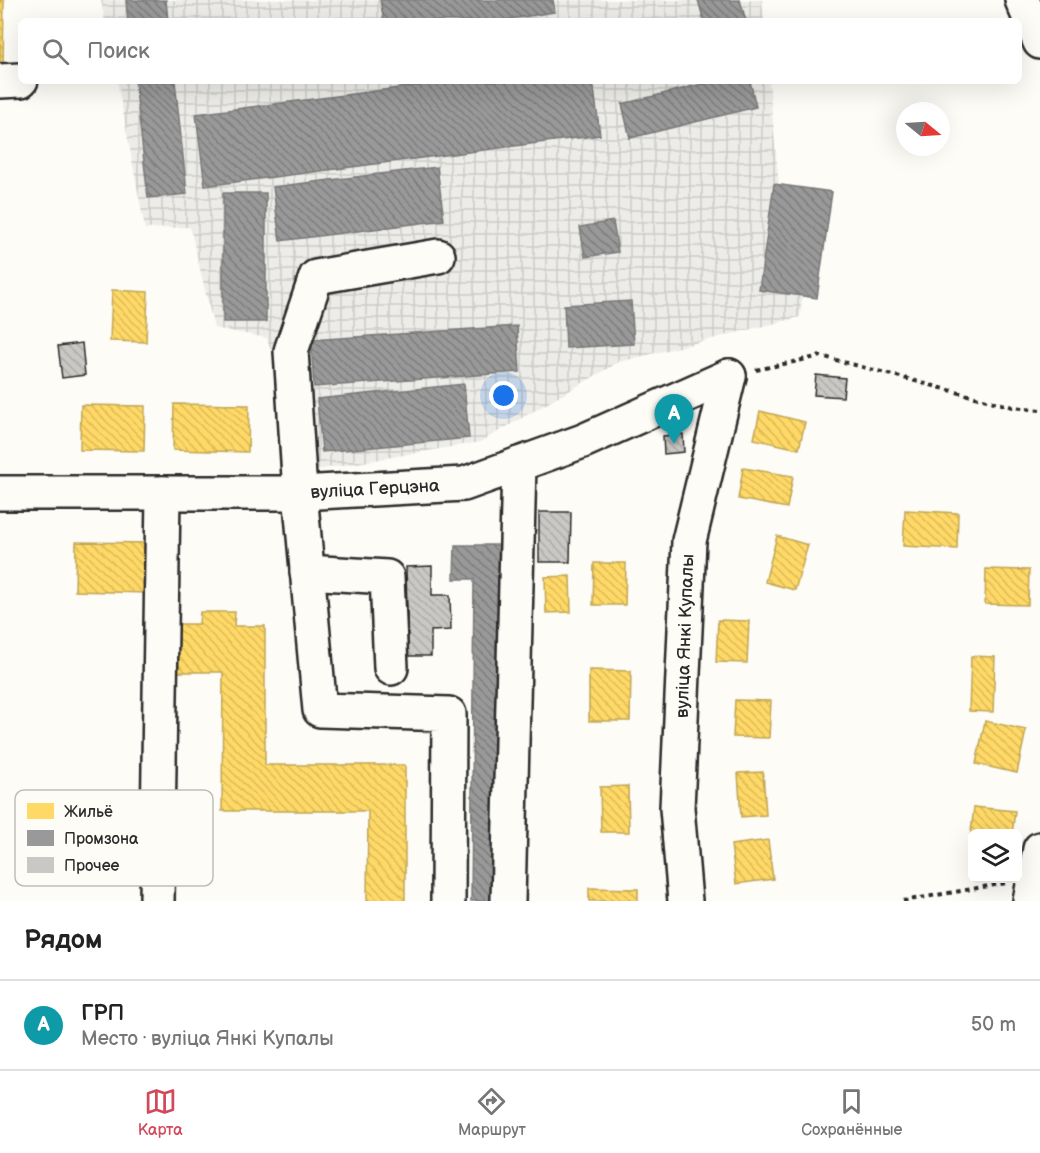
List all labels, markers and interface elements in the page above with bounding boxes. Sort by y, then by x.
search box [18,18,1022,84]
icon: search [39,35,72,68]
text: Поиск [87,38,150,65]
north arrow [896,102,950,156]
your location [489,381,518,410]
pin: A [654,394,694,444]
street label: вуліца Герцэна [310,475,440,503]
street label: вуліца Янкі Купалы [672,554,698,718]
legend [15,790,213,886]
text: Жильё [64,803,113,822]
map controls [968,829,1022,883]
button: layers [968,829,1022,883]
text: Промзона [64,830,139,849]
text: Прочее [64,857,120,876]
text: Рядом [24,925,102,956]
text: ГРП [81,1000,124,1027]
text: A [37,1013,50,1037]
text: 50 m [971,1013,1016,1037]
text: Место · вуліца Янкі Купалы [81,1027,334,1051]
tab: Карта [138,1085,183,1140]
tab: Маршрут [458,1085,526,1140]
tab: Сохранённые [801,1085,902,1140]

